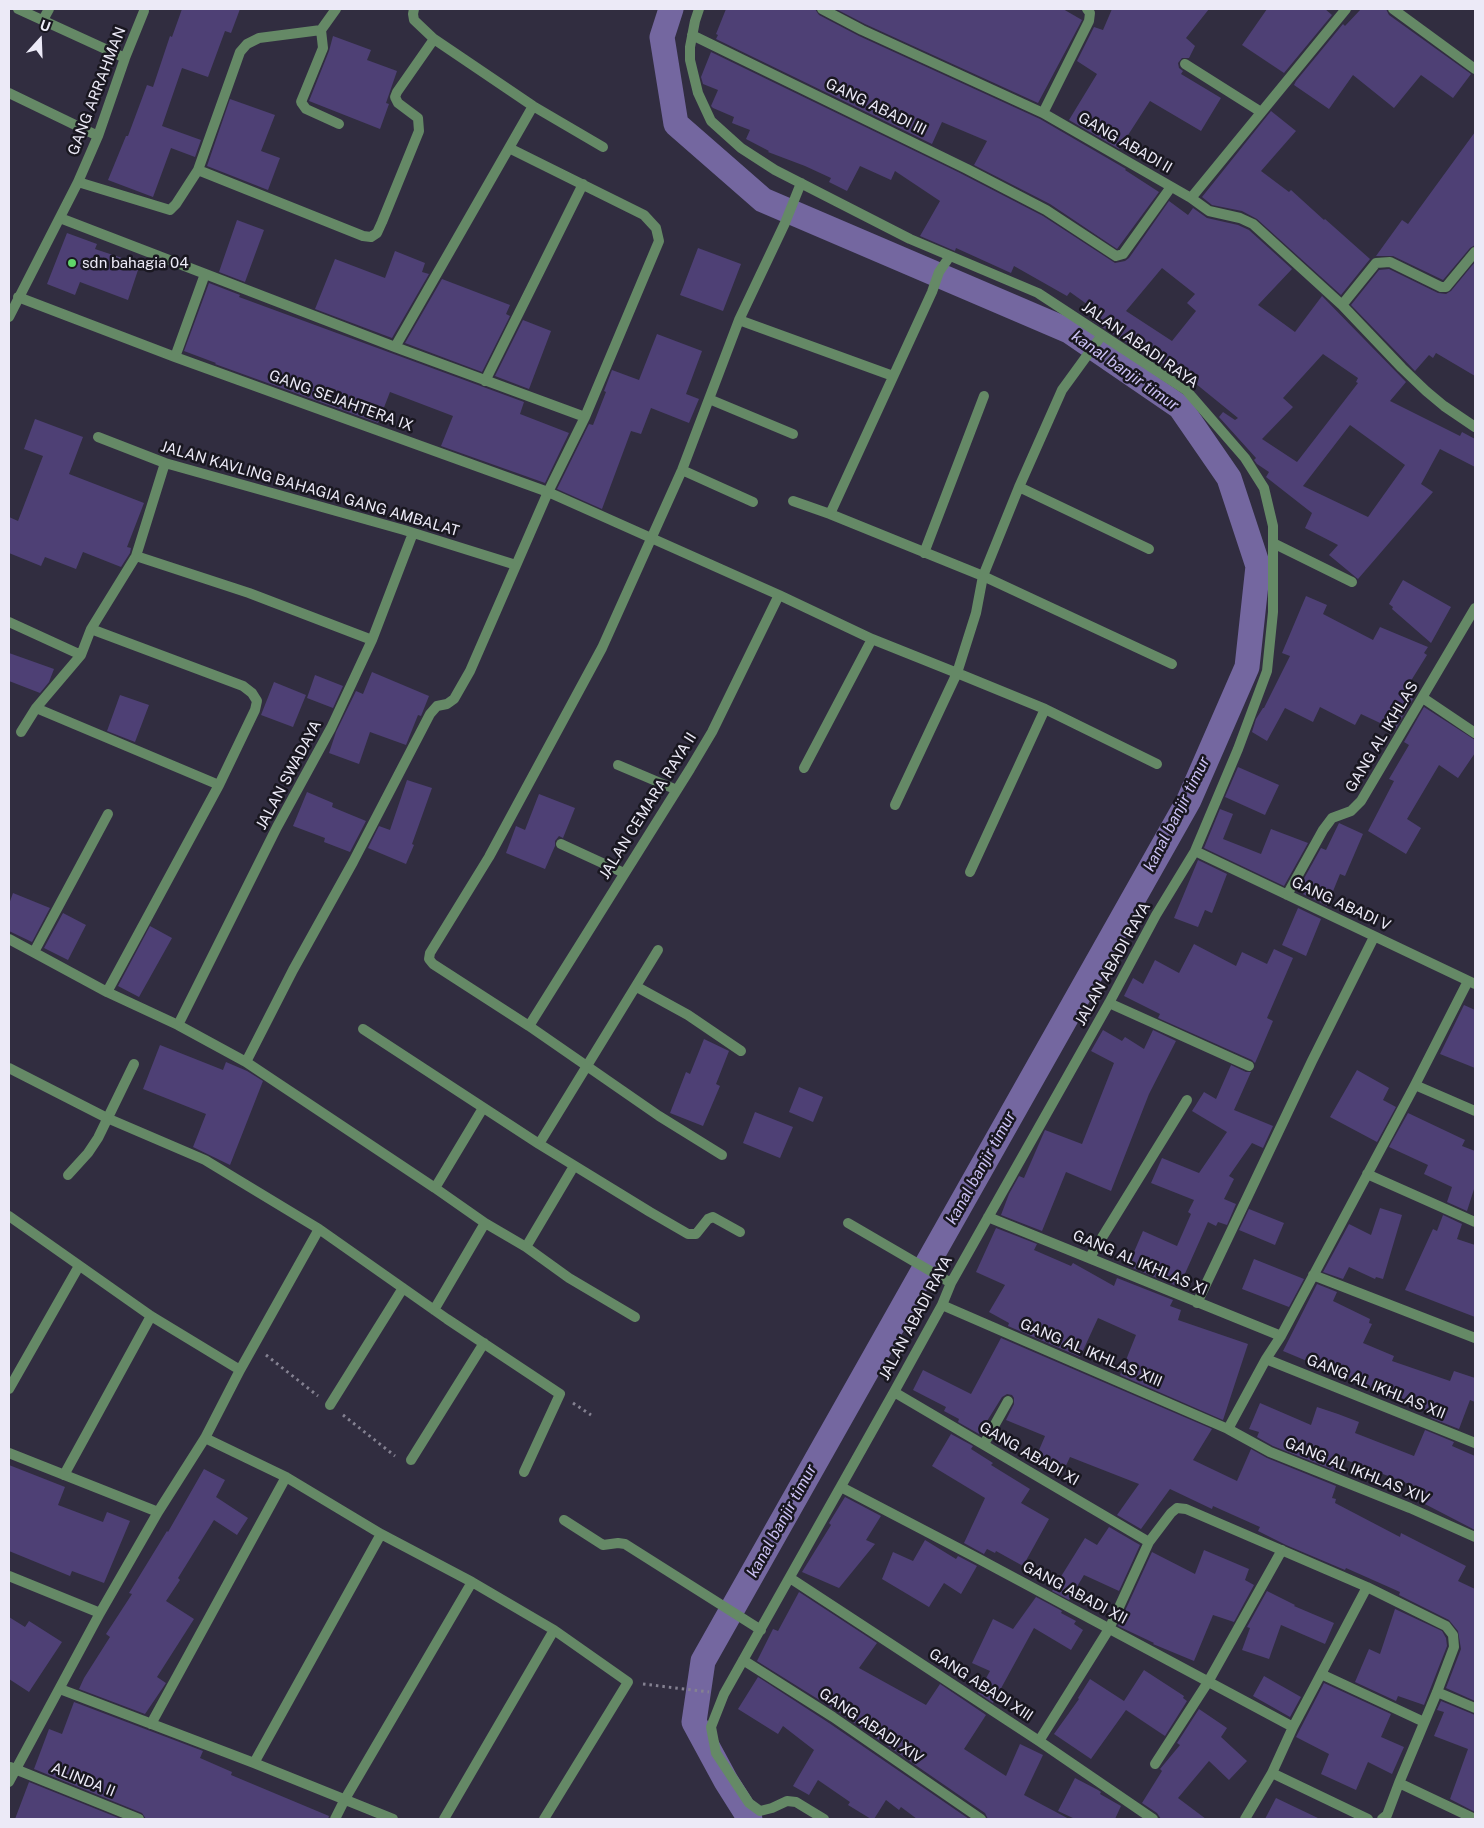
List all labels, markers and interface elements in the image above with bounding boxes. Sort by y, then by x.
north arrow [15,15,65,65]
text: U [38,17,53,35]
street label: GANG ARRAHMAN [64,24,130,158]
street label: GANG ABADI III [823,75,929,139]
street label: GANG ABADI II [1075,109,1175,177]
place label: sdn bahagia 04 [82,254,189,272]
marker: sdn bahagia 04 [66,257,78,269]
street label: JALAN ABADI RAYA [1078,298,1202,392]
water label: kanal banjir timur [1068,327,1182,415]
street label: GANG SEJAHTERA IX [266,367,416,435]
street label: JALAN KAVLING BAHAGIA GANG AMBALAT [159,438,461,540]
street label: GANG AL IKHLAS [1342,678,1422,796]
street label: JALAN SWADAYA [253,717,325,833]
street label: JALAN CEMARA RAYA II [596,730,700,882]
water label: kanal banjir timur [1140,753,1214,875]
street label: GANG ABADI V [1289,873,1393,935]
street label: JALAN ABADI RAYA [1072,899,1154,1029]
water label: kanal banjir timur [942,1108,1020,1228]
street label: GANG AL IKHLAS XI [1070,1227,1210,1299]
street label: JALAN ABADI RAYA [876,1253,956,1383]
street label: GANG AL IKHLAS XIII [1017,1315,1165,1391]
street label: GANG AL IKHLAS XII [1304,1351,1448,1423]
street label: GANG ABADI XI [976,1418,1082,1490]
street label: GANG AL IKHLAS XIV [1282,1434,1432,1508]
water label: kanal banjir timur [743,1461,821,1581]
street label: GANG ABADI XII [1020,1558,1130,1628]
street label: GANG ABADI XIII [926,1645,1036,1725]
street label: GANG ABADI XIV [815,1684,927,1768]
street label: ALINDA II [48,1759,118,1801]

